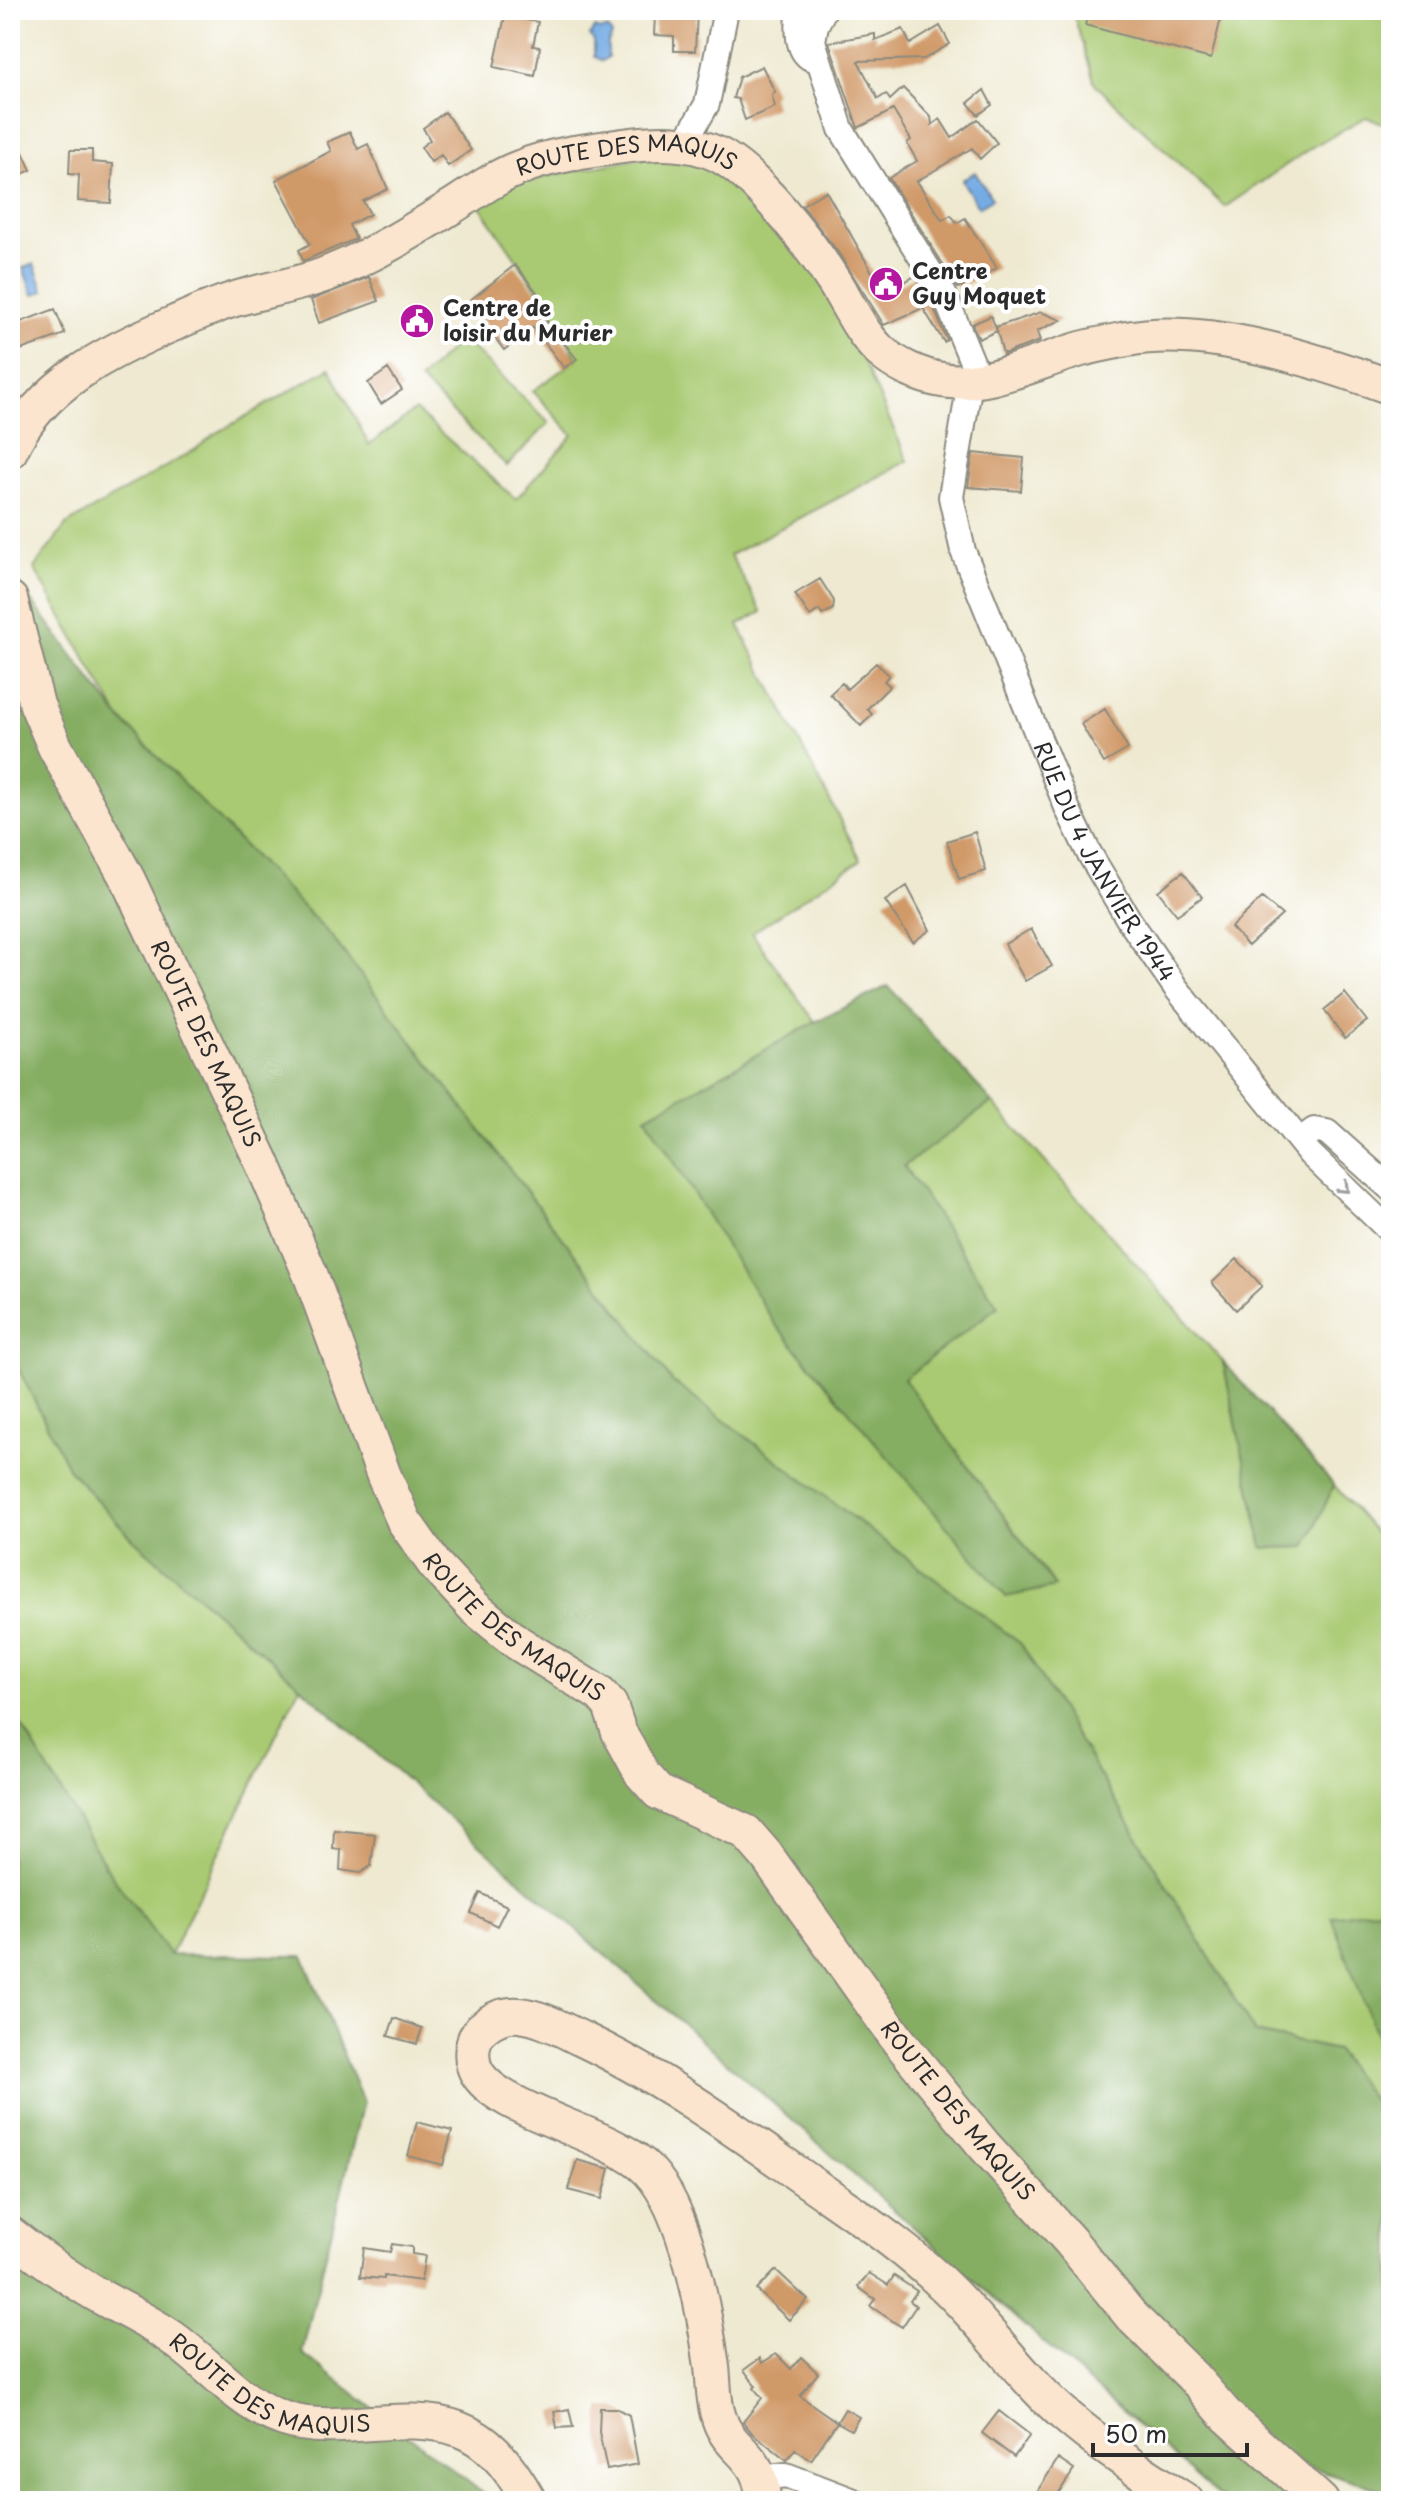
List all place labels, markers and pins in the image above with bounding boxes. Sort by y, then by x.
place label: Centre Guy Moquet [912,253,1047,311]
public building icon: Centre Guy Moquet [867,265,905,303]
place label: Centre de loisir du Murier [443,290,613,348]
public building icon: Centre de loisir du Murier [398,302,436,340]

